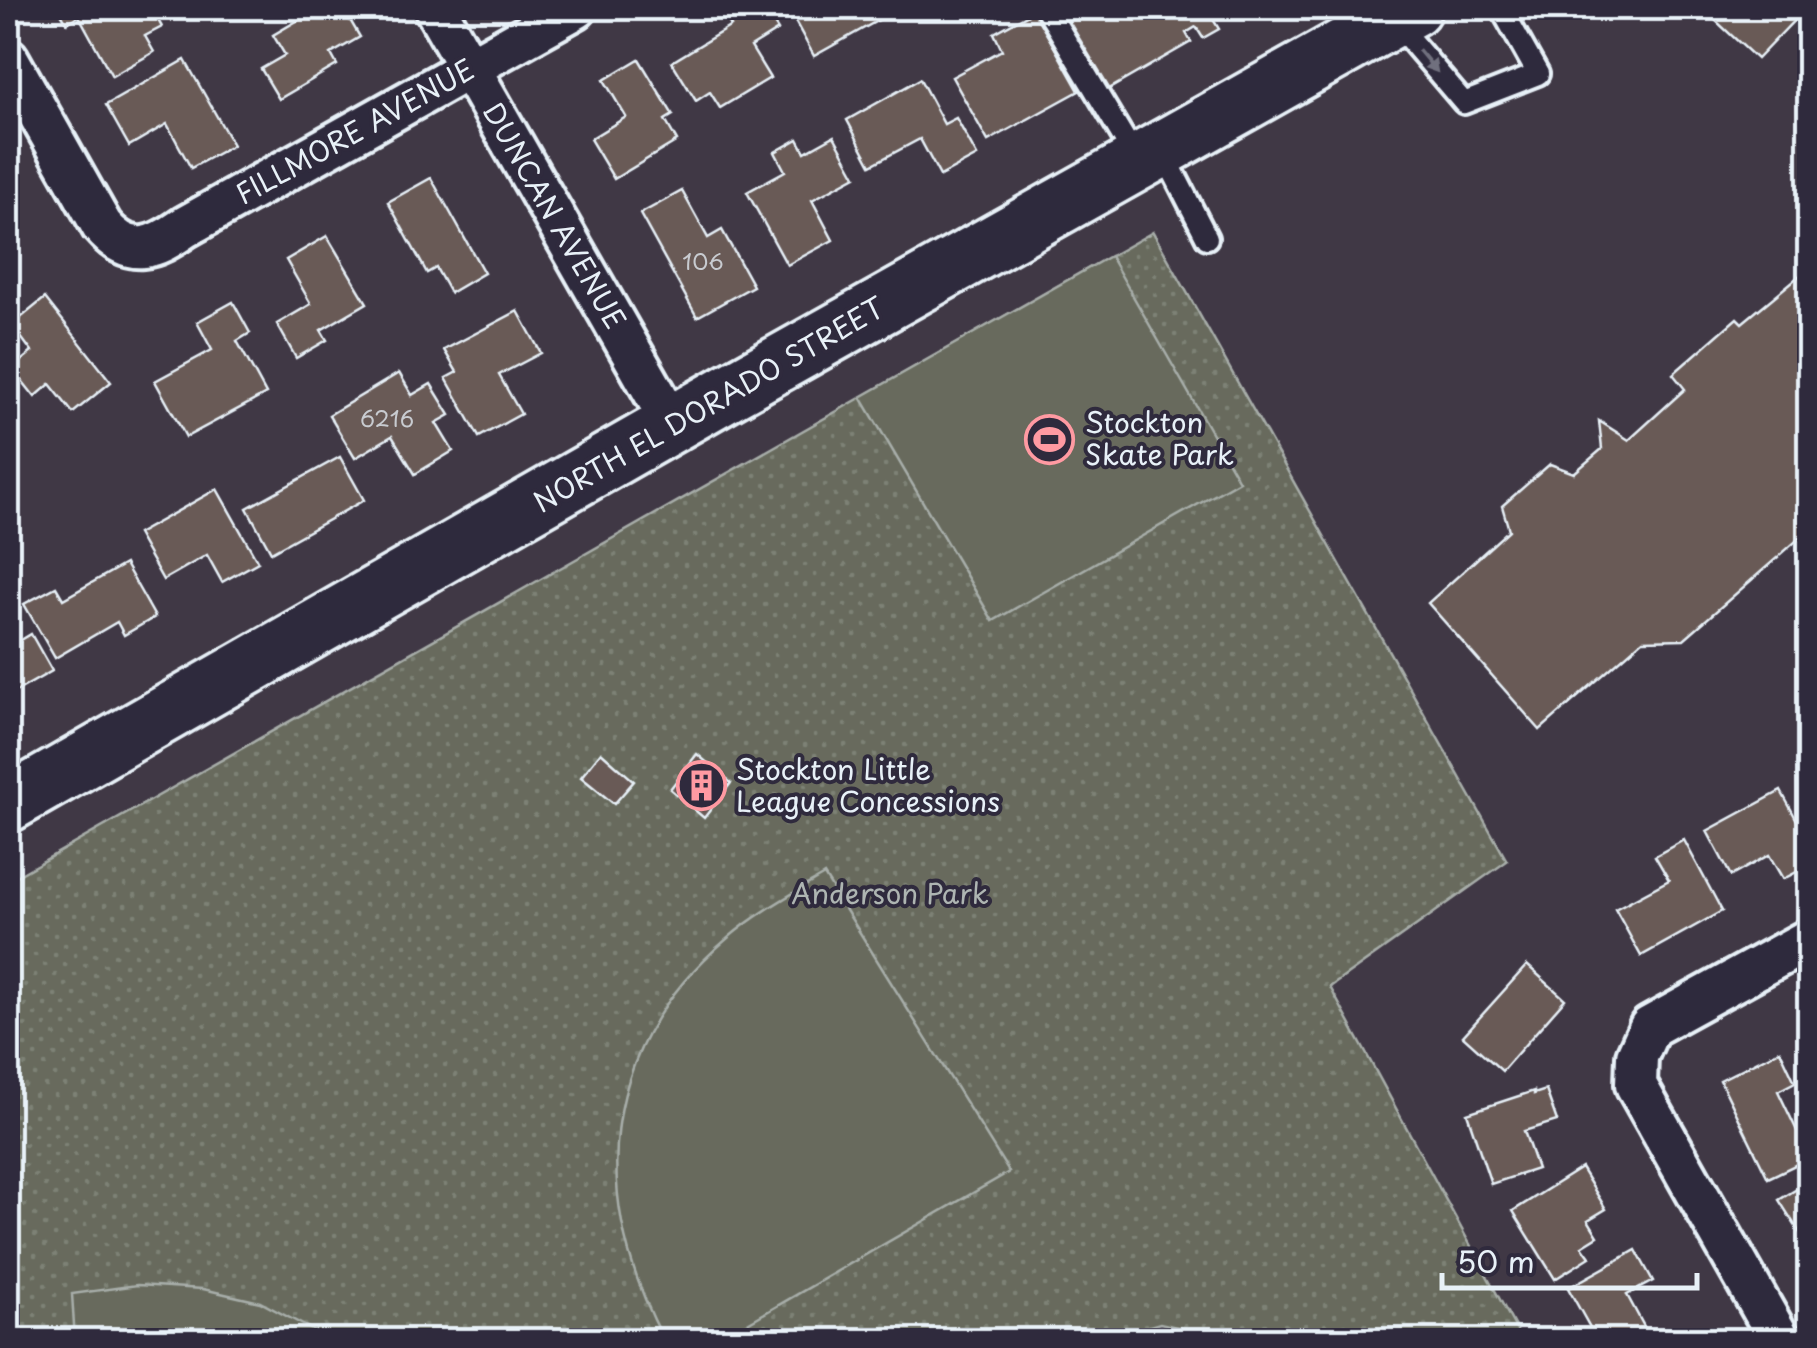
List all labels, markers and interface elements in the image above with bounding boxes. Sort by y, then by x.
street label: FILLMORE AVENUE [227,47,481,214]
one-way arrow [1417,49,1439,74]
street label: DUNCAN AVENUE [473,94,638,336]
house number: 106 [682,244,724,277]
street label: NORTH EL DORADO STREET [525,285,893,522]
place label: Stockton Skate Park [1085,400,1234,475]
house number: 6216 [360,401,414,434]
sports icon: Stockton Skate Park [1024,413,1076,465]
place label: Stockton Little League Concessions [736,747,1000,822]
building icon: Stockton Little League Concessions [675,760,727,812]
park label: Anderson Park [791,871,989,914]
scale bar [1442,1228,1697,1290]
text: 50 m [1457,1238,1535,1283]

